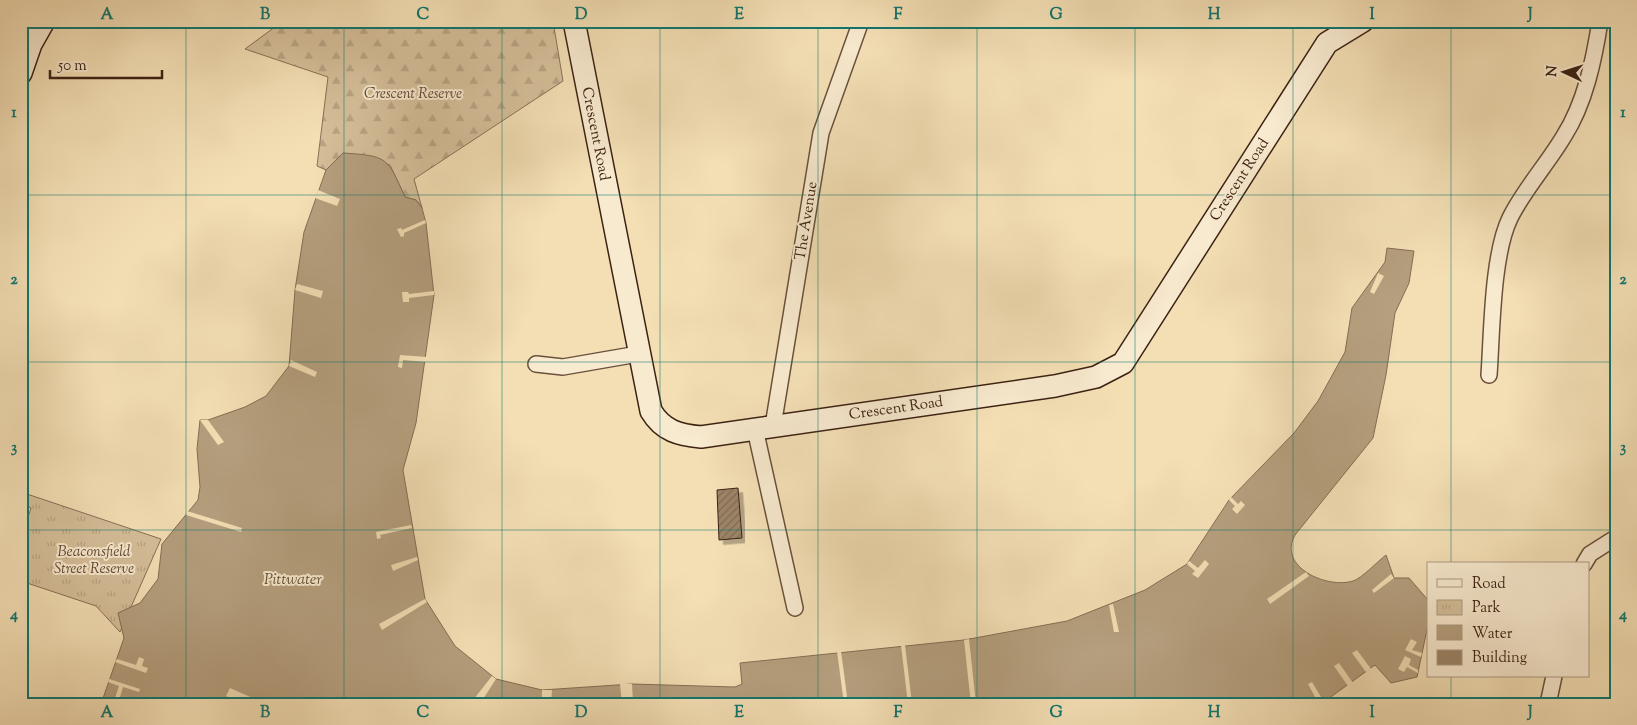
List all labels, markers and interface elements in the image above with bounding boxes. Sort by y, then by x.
text: A [101,4,114,27]
text: B [260,4,270,27]
text: C [417,4,430,27]
text: D [575,4,588,27]
text: E [734,4,744,27]
text: F [894,4,903,27]
text: G [1049,4,1063,27]
text: H [1208,4,1221,27]
text: I [1369,4,1375,27]
text: J [1526,4,1533,27]
scale bar [50,48,162,80]
north arrow [1540,48,1590,98]
text: 50 m [57,56,87,77]
text: N [1543,65,1563,78]
park label: Crescent Reserve [364,84,462,105]
street label: Crescent Road [576,85,614,183]
text: 1 [11,102,17,125]
text: 1 [1620,102,1626,125]
street label: Crescent Road [1205,134,1275,226]
street label: The Avenue [790,180,824,262]
text: 2 [10,269,18,292]
text: 2 [1619,269,1627,292]
street label: Crescent Road [848,392,945,426]
text: 3 [11,437,18,460]
text: 3 [1620,437,1627,460]
park label: Beaconsfield Street Reserve [54,542,134,580]
legend [1427,562,1590,678]
water label: Pittwater [264,569,322,592]
text: Road [1472,574,1506,595]
text: Park [1472,598,1501,619]
text: 4 [9,604,18,627]
text: 4 [1618,604,1627,627]
text: Water [1472,624,1513,645]
text: Building [1472,648,1527,669]
text: A [101,702,114,725]
text: B [260,702,270,725]
text: C [417,702,430,725]
text: D [575,702,588,725]
text: E [734,702,744,725]
text: F [894,702,903,725]
text: G [1049,702,1063,725]
text: H [1208,702,1221,725]
text: I [1369,702,1375,725]
text: J [1526,702,1533,725]

